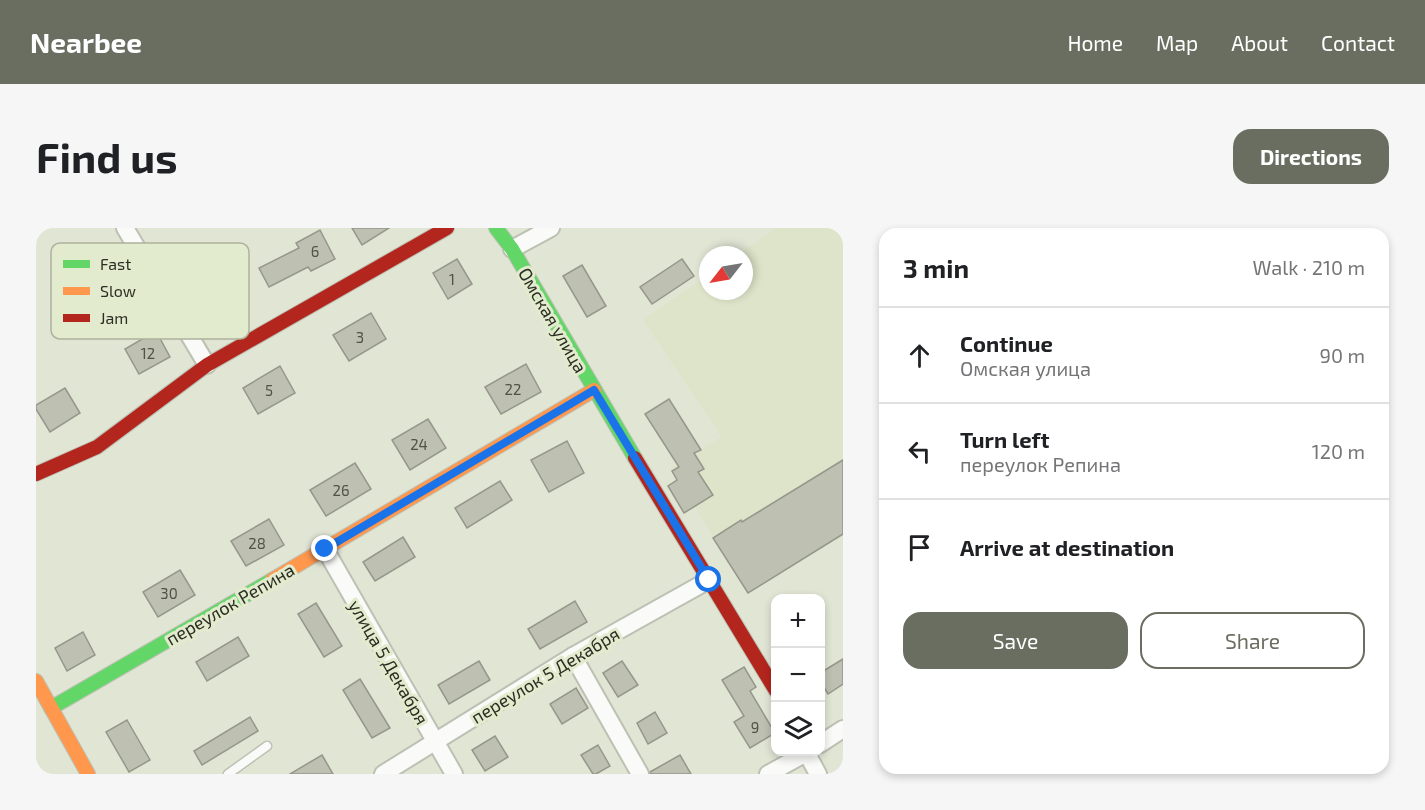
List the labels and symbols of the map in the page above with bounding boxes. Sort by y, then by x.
house number: 6 [311,242,319,260]
legend [51,243,249,339]
north arrow [699,246,753,300]
text: Fast [100,254,131,273]
street label: Омская улица [514,263,592,377]
house number: 1 [449,270,455,288]
text: Slow [100,281,136,300]
text: Jam [100,308,128,327]
house number: 3 [356,328,364,346]
house number: 12 [141,344,155,362]
house number: 22 [505,380,521,398]
house number: 5 [265,381,273,399]
house number: 24 [410,435,428,453]
house number: 26 [332,481,350,499]
house number: 28 [248,534,266,552]
route end [311,535,337,561]
street label: переулок Репина [162,558,298,650]
route start [695,566,721,592]
house number: 30 [160,584,178,602]
street label: улица 5 Декабря [344,596,434,728]
street label: переулок 5 Декабря [467,622,623,728]
house number: 9 [751,718,759,736]

